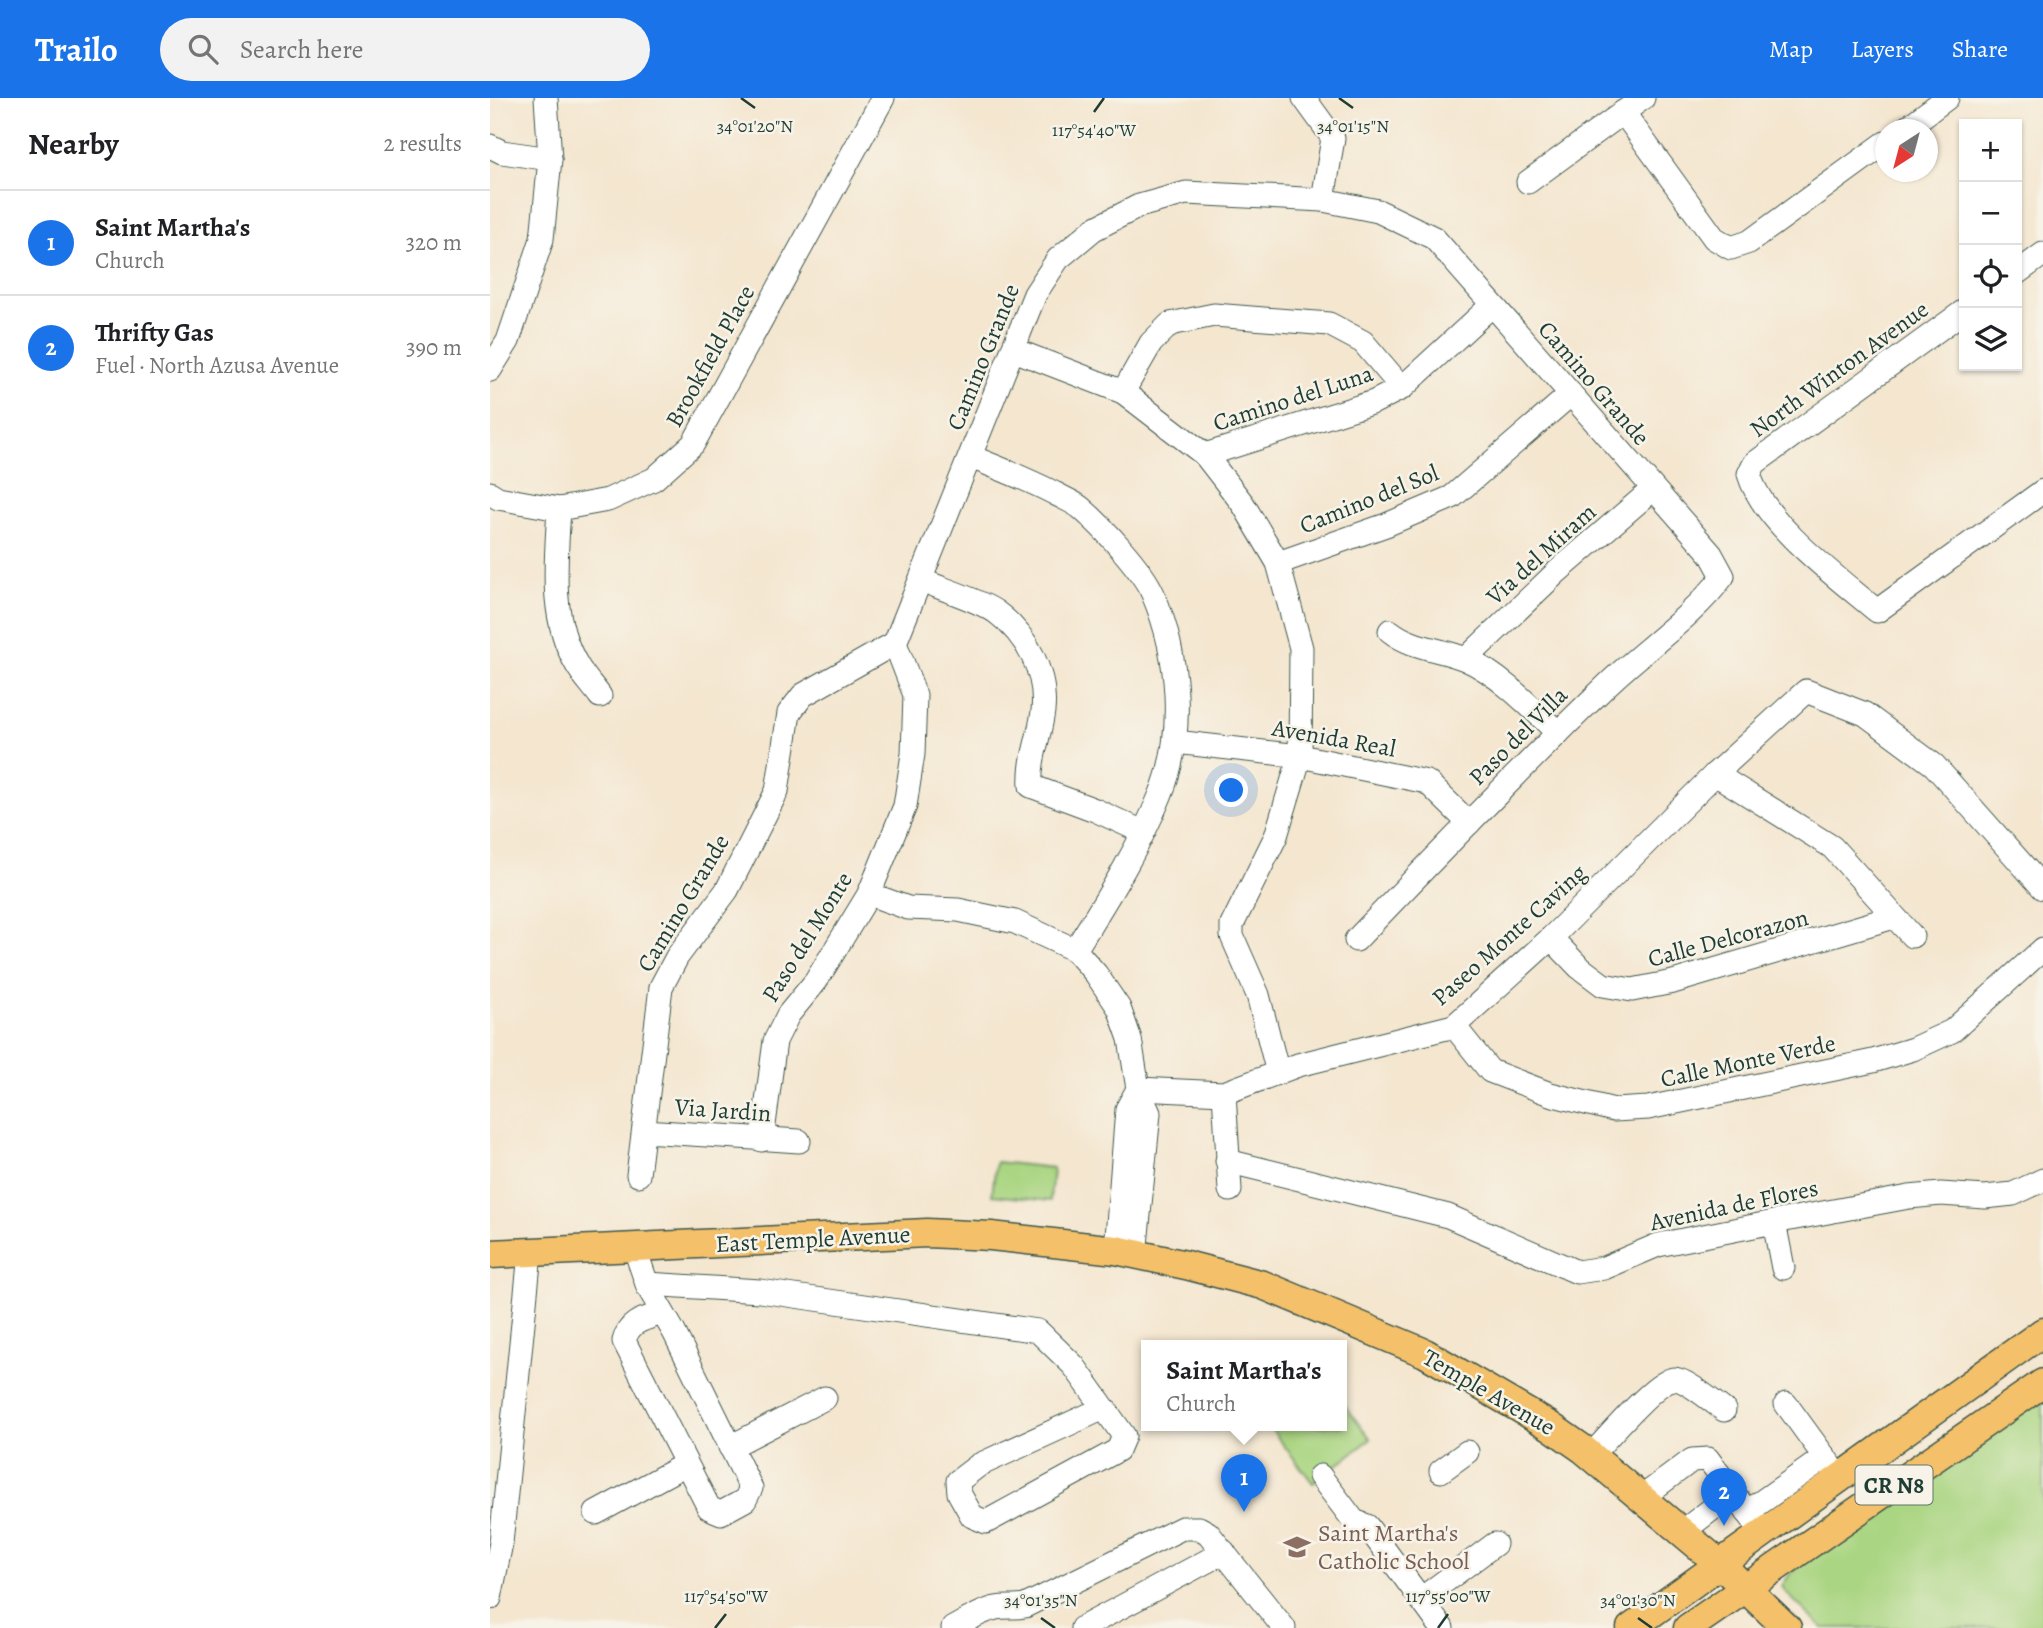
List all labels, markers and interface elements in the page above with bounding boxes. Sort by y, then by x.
search box [160,18,650,81]
text: Trailo [35,27,118,72]
icon: search [184,30,222,68]
text: Search here [240,32,364,67]
text: Map [1769,33,1813,65]
text: Layers [1851,33,1914,65]
text: Share [1952,33,2008,65]
text: 34°01'20"N [717,114,793,138]
text: 34°01'15"N [1317,114,1389,138]
text: 117°54'40"W [1052,118,1136,142]
north arrow [1875,119,1938,182]
map controls [1959,119,2022,371]
button: + [1959,119,2022,182]
text: Nearby [28,124,119,164]
text: 2 results [384,128,462,159]
button: − [1959,182,2022,245]
text: Saint Martha's [95,210,250,245]
text: 1 [47,227,55,258]
text: 320 m [406,227,462,258]
text: Church [95,245,165,276]
button: locate [1959,245,2022,308]
street label: Brookfield Place [658,279,762,433]
street label: Camino Grande [939,279,1027,435]
street label: North Winton Avenue [1743,293,1935,445]
button: layers [1959,308,2022,371]
street label: Camino Grande [1531,314,1657,452]
text: Thrifty Gas [95,315,214,350]
text: 2 [45,332,57,363]
text: 390 m [406,332,462,363]
text: Fuel · North Azusa Avenue [95,350,339,381]
street label: Camino del Luna [1209,357,1378,439]
street label: Camino del Sol [1295,457,1443,541]
street label: Via del Miram [1478,496,1603,613]
street label: Paso del Villa [1461,679,1575,793]
street label: Avenida Real [1269,711,1398,765]
your location [1214,773,1248,807]
street label: Camino Grande [629,828,737,978]
street label: Paseo Monte Caving [1425,857,1593,1013]
street label: Paso del Monte [754,866,860,1008]
street label: Calle Delcorazon [1644,901,1812,975]
street label: Calle Monte Verde [1658,1027,1838,1095]
street label: Via Jardin [673,1091,772,1129]
street label: Avenida de Flores [1646,1172,1821,1239]
street label: East Temple Avenue [715,1218,911,1260]
popup [1141,1340,1347,1431]
street label: Temple Avenue [1417,1341,1561,1443]
text: Saint Martha's [1166,1353,1322,1388]
text: Church [1166,1388,1236,1419]
pin: 1 [1221,1454,1267,1512]
road number: CR N8 [1856,1466,1932,1504]
pin: 2 [1701,1468,1747,1526]
place label: Saint Martha's Catholic School [1318,1517,1470,1577]
school or university icon: Saint Martha's Catholic School [1282,1532,1312,1562]
text: 117°54'50"W [684,1584,768,1608]
text: 117°55'00"W [1405,1584,1491,1608]
text: 34°01'35"N [1004,1588,1078,1612]
text: 34°01'30"N [1600,1588,1676,1612]

